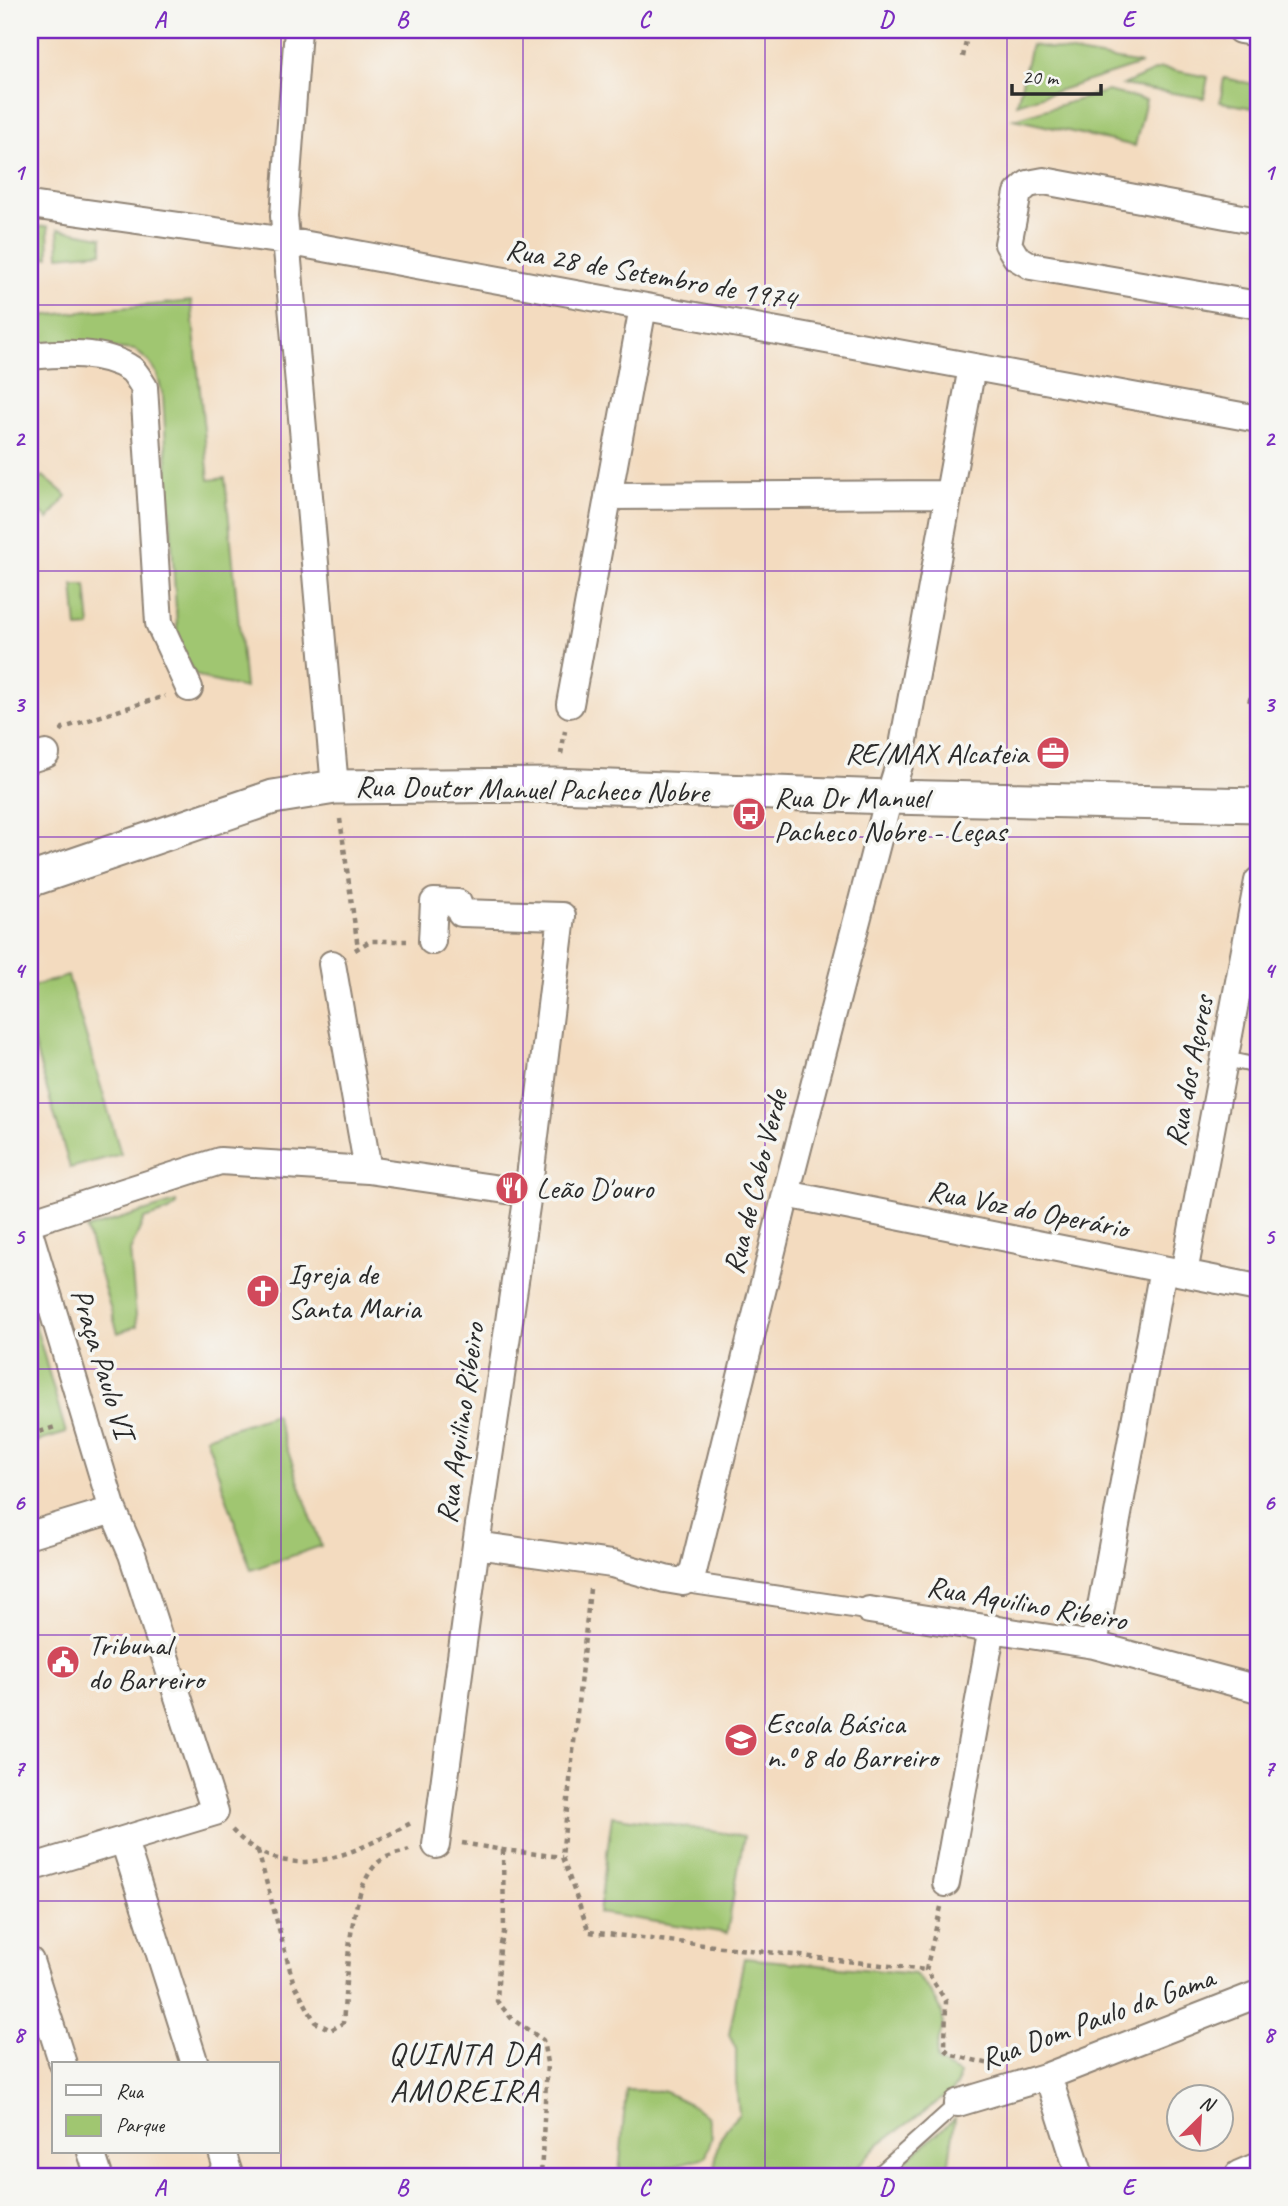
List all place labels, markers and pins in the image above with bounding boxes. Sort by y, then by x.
place label: RE/MAX Alcateia [845,734,1030,772]
office icon: RE/MAX Alcateia [1034,734,1072,772]
place label: Rua Dr Manuel Pacheco Nobre - Leças [774,778,1009,850]
bus stop icon: Rua Dr Manuel Pacheco Nobre - Leças [730,795,768,833]
restaurant icon: Leão D'ouro [493,1169,531,1207]
place label: Leão D'ouro [536,1169,655,1207]
place label: Igreja de Santa Maria [288,1255,422,1327]
church icon: Igreja de Santa Maria [244,1272,282,1310]
place label: Tribunal do Barreiro [88,1626,207,1698]
public building icon: Tribunal do Barreiro [44,1643,82,1681]
place label: Escola Básica n.º 8 do Barreiro [766,1704,941,1776]
school or university icon: Escola Básica n.º 8 do Barreiro [722,1721,760,1759]

